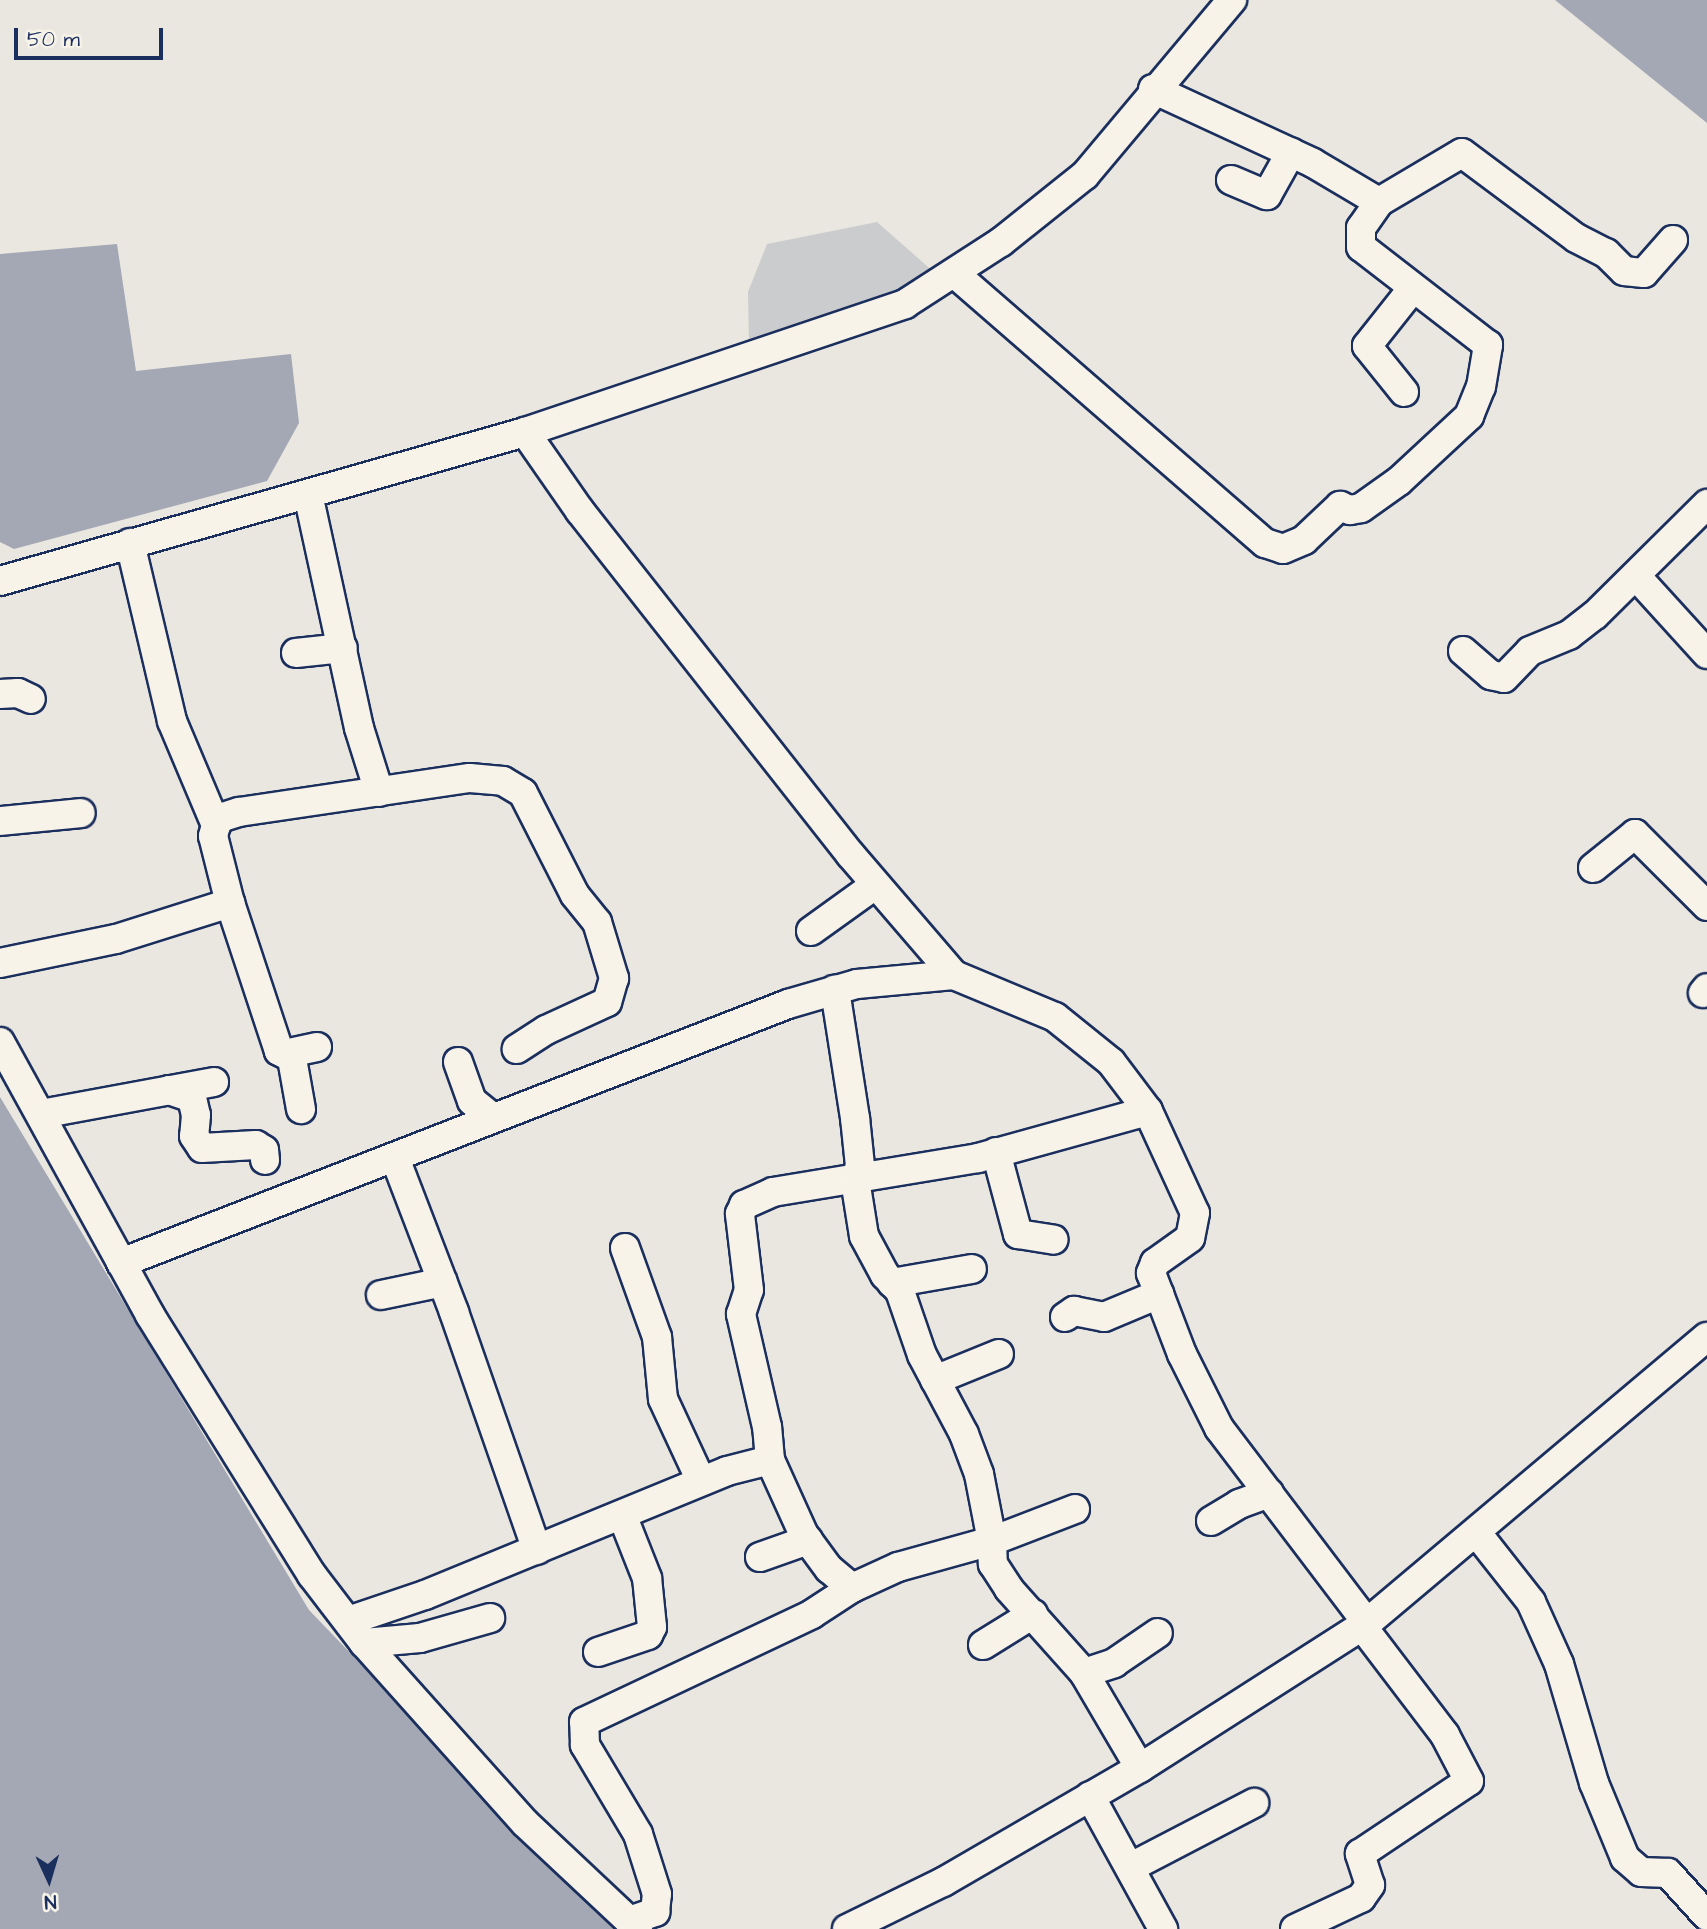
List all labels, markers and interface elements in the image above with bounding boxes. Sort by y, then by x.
scale bar [18,14,166,58]
text: 50 m [27,25,80,54]
north arrow [14,1845,84,1915]
text: N [44,1888,57,1915]

